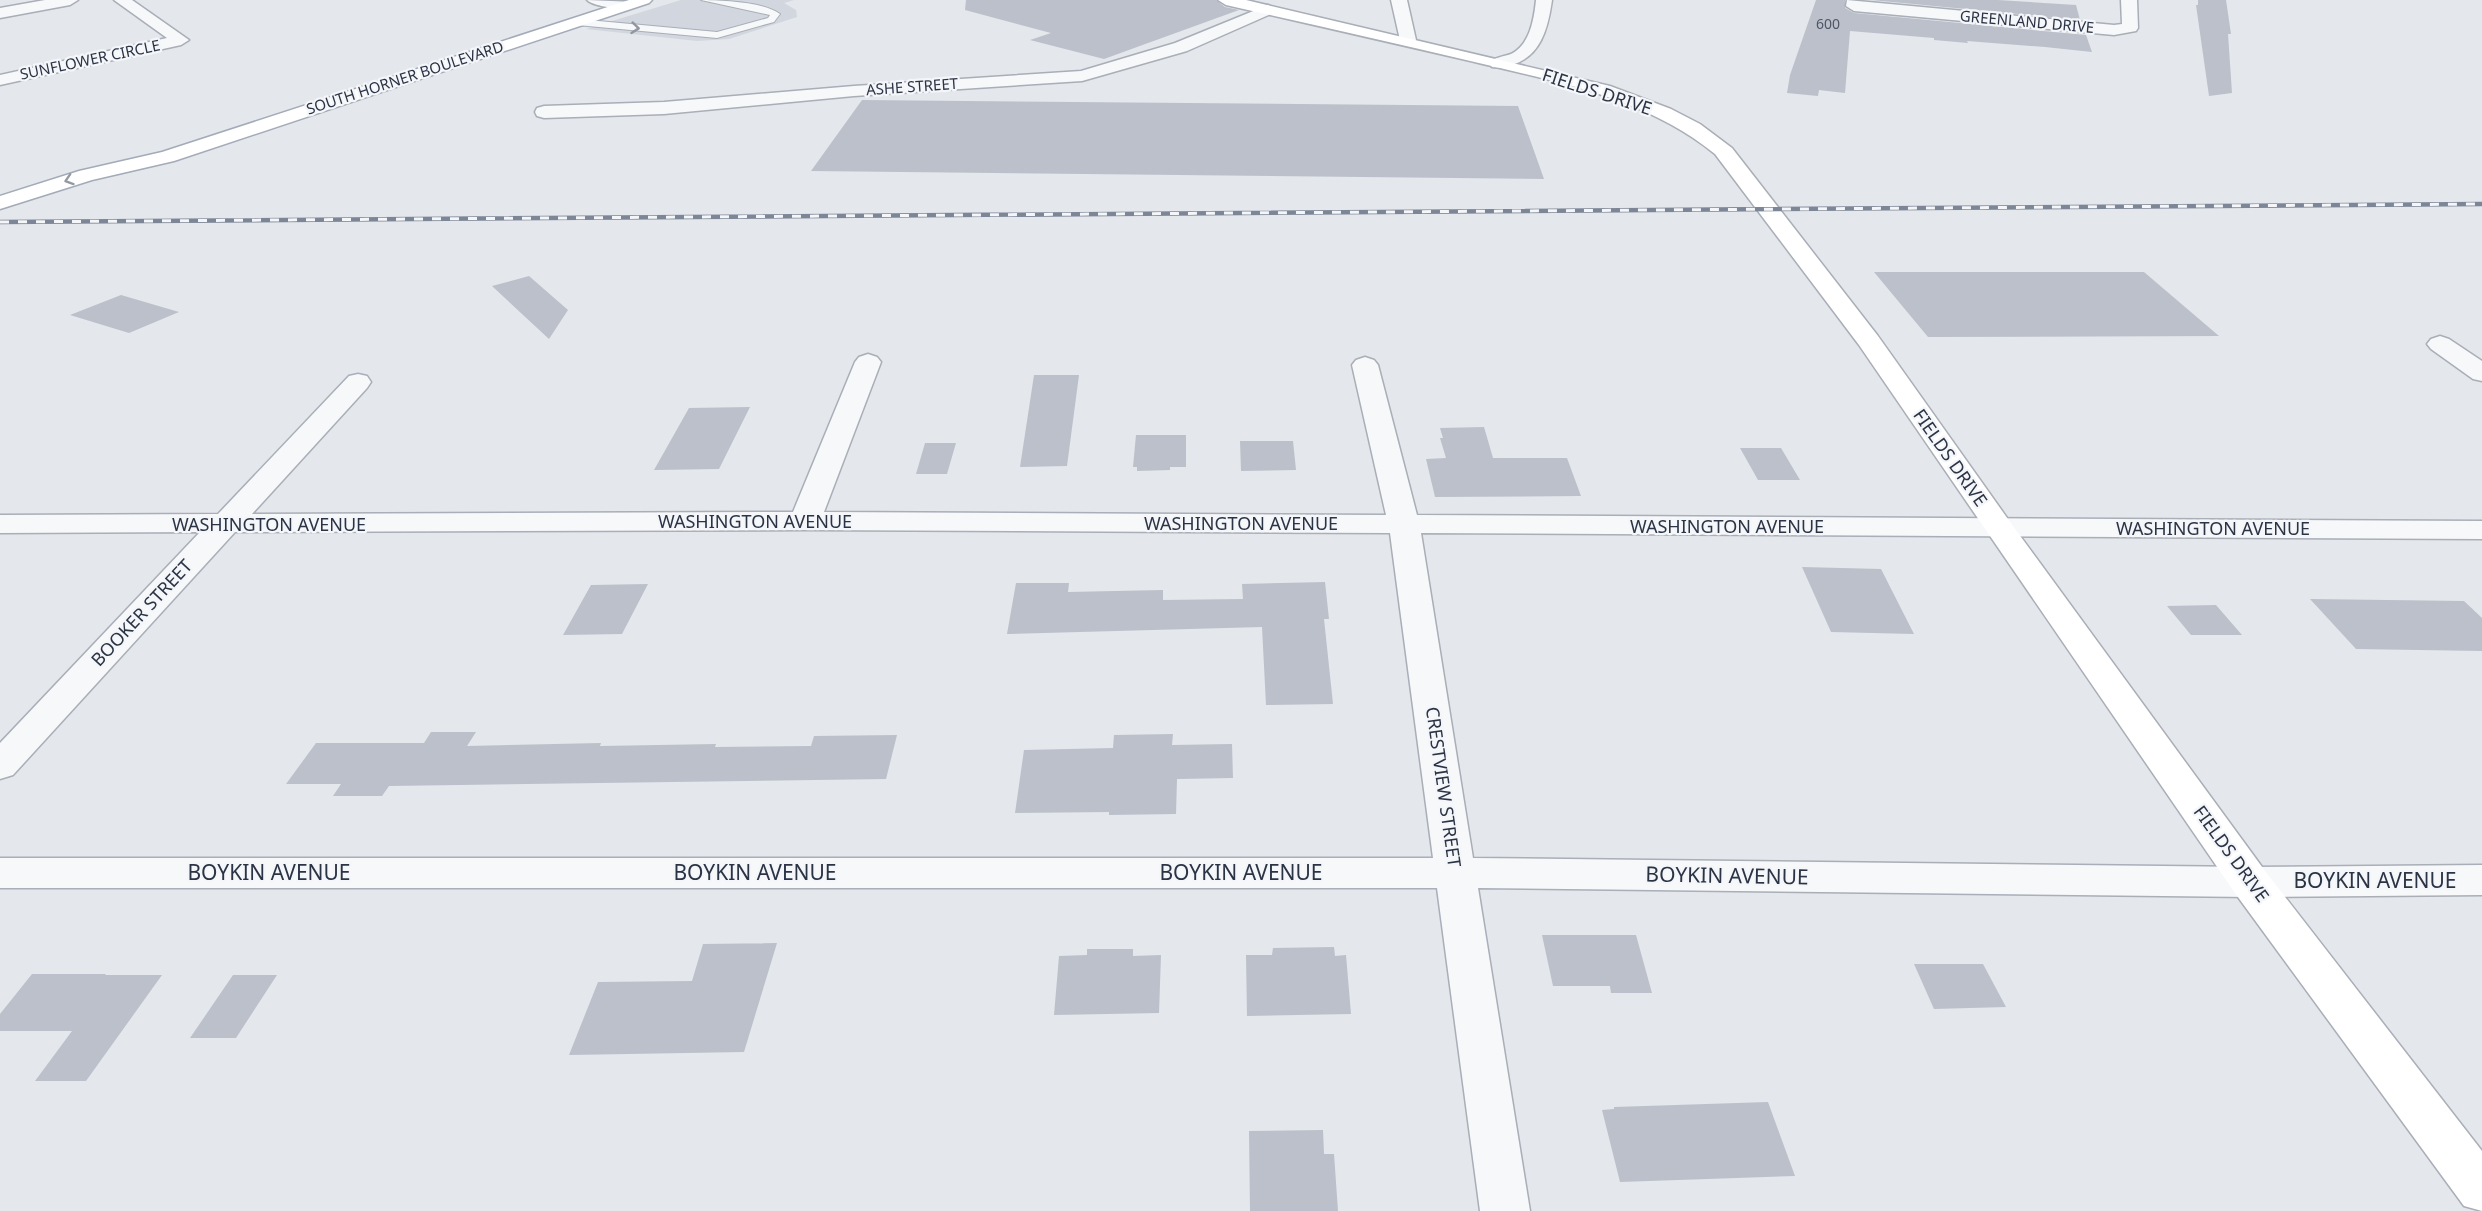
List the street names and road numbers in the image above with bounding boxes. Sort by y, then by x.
street label: GREENLAND DRIVE [1959,5,2095,37]
street label: SUNFLOWER CIRCLE [18,34,162,84]
street label: SOUTH HORNER BOULEVARD [304,36,506,118]
street label: FIELDS DRIVE [1539,62,1655,120]
street label: ASHE STREET [865,73,959,99]
street label: FIELDS DRIVE [1908,404,1993,511]
street label: WASHINGTON AVENUE [658,509,852,533]
street label: WASHINGTON AVENUE [1144,511,1338,535]
street label: WASHINGTON AVENUE [172,512,366,536]
street label: WASHINGTON AVENUE [1630,514,1824,538]
street label: WASHINGTON AVENUE [2116,516,2310,540]
street label: BOOKER STREET [85,554,197,671]
street label: CRESTVIEW STREET [1421,705,1467,869]
street label: FIELDS DRIVE [2189,800,2275,907]
street label: BOYKIN AVENUE [187,858,351,886]
street label: BOYKIN AVENUE [673,858,837,886]
street label: BOYKIN AVENUE [1159,858,1323,886]
street label: BOYKIN AVENUE [1645,860,1809,890]
street label: BOYKIN AVENUE [2293,866,2457,894]

